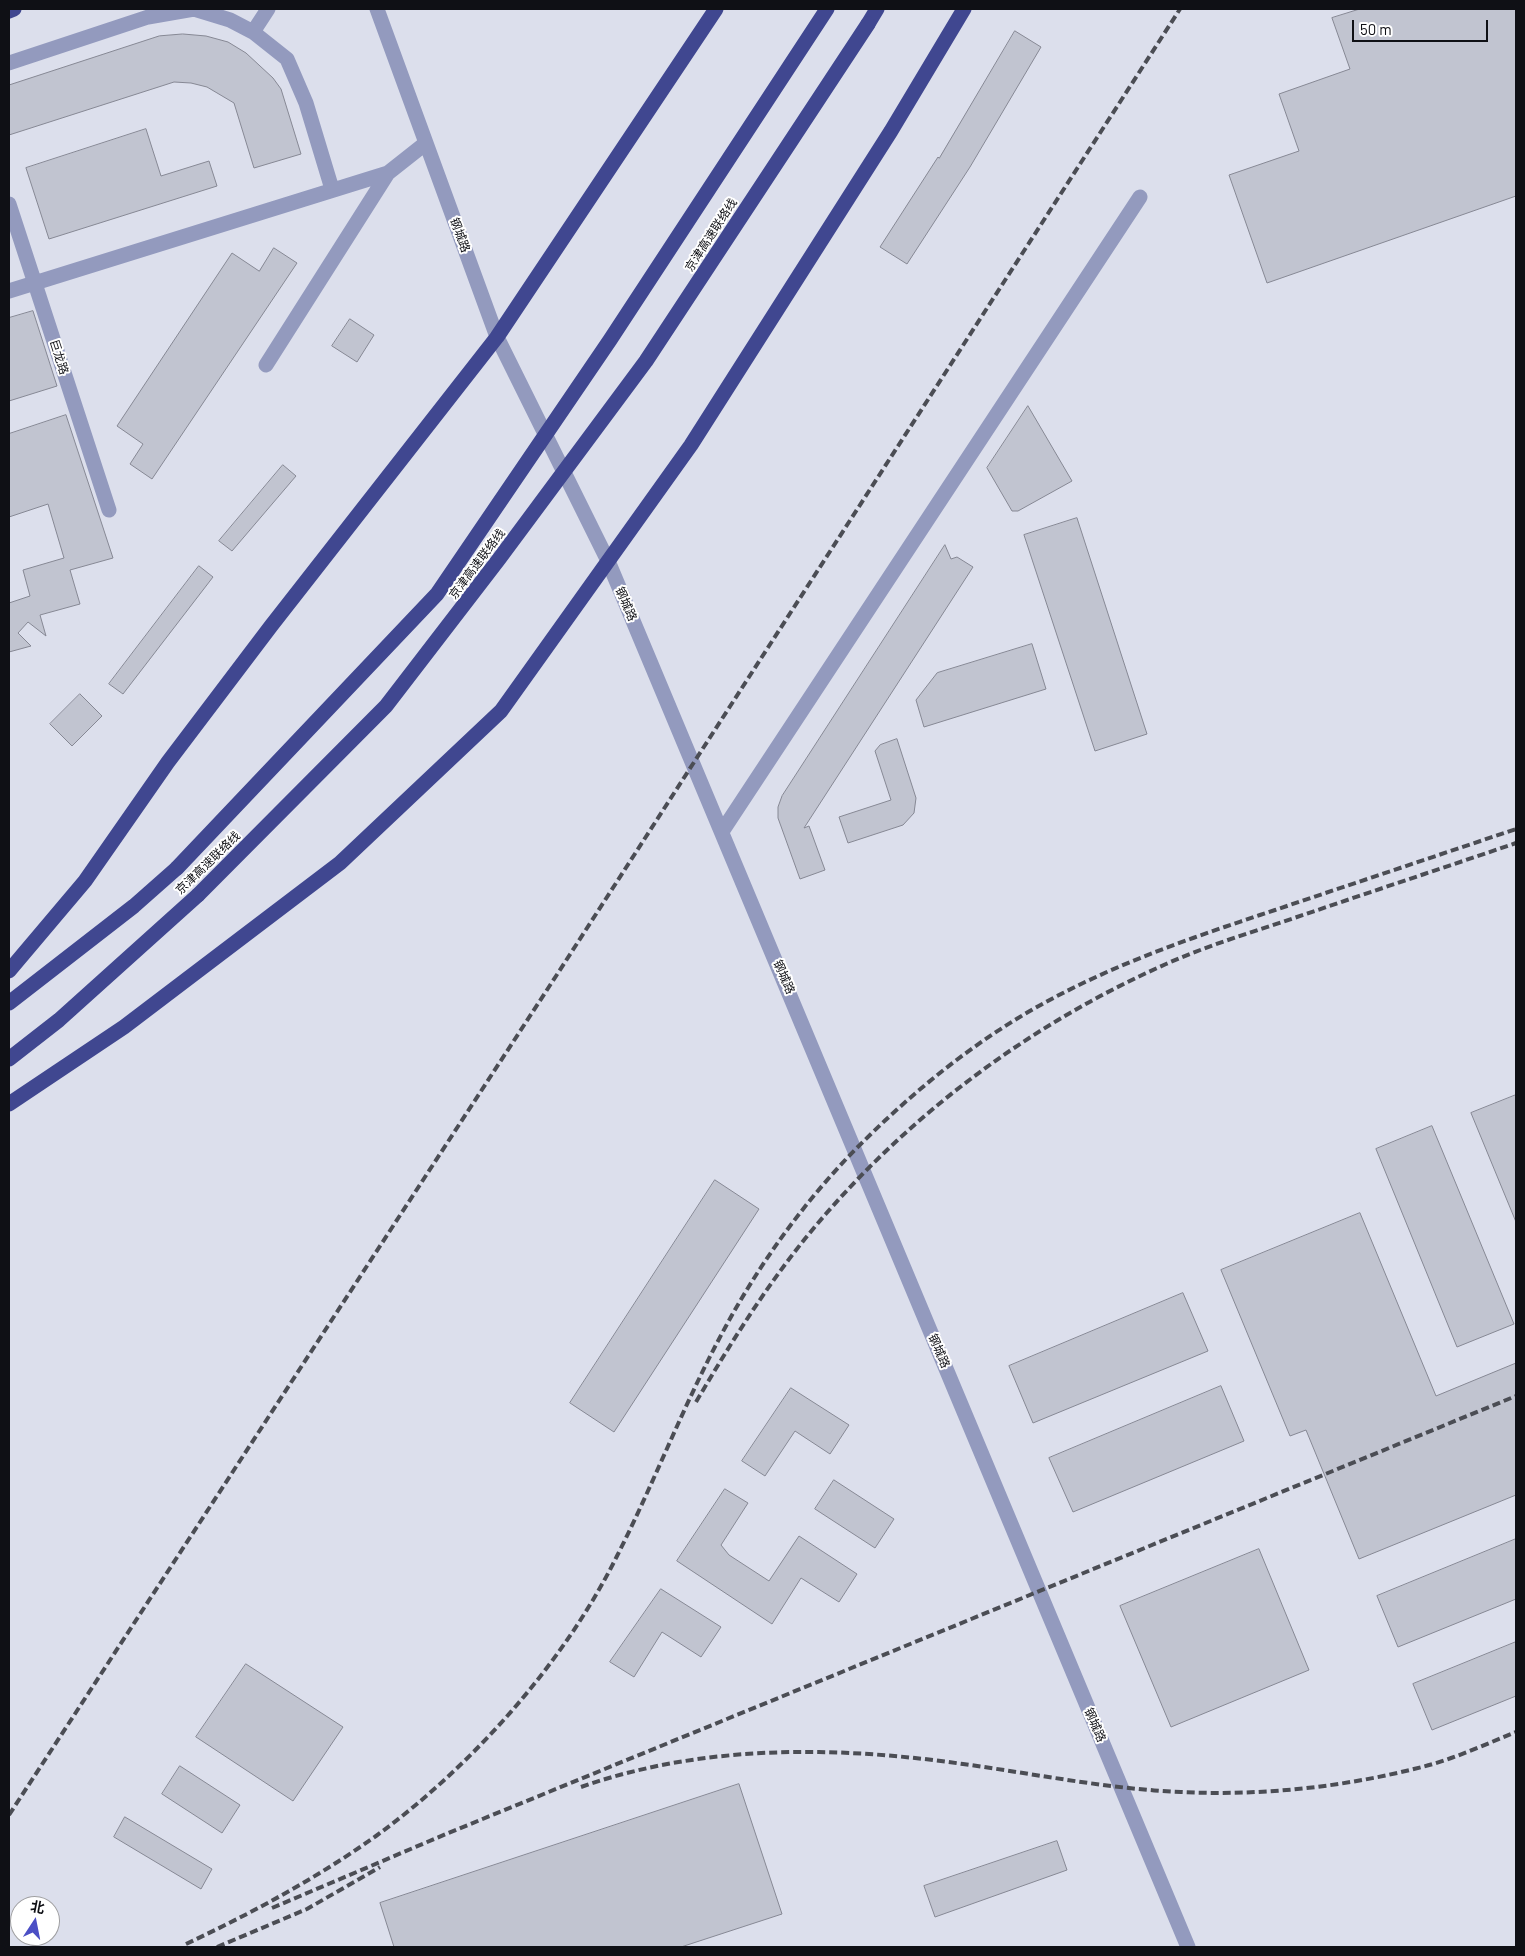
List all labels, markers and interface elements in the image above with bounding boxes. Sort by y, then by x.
scale bar [1355,10,1491,42]
text: 50 m [1360,20,1392,38]
street label: 京津高速联络线 [682,196,740,274]
street label: 钢城路 [447,216,473,254]
street label: 巨龙路 [47,338,71,376]
street label: 京津高速联络线 [446,526,508,602]
street label: 钢城路 [612,585,640,623]
street label: 京津高速联络线 [173,829,243,897]
street label: 钢城路 [770,958,798,996]
street label: 钢城路 [925,1332,953,1370]
street label: 钢城路 [1081,1706,1109,1744]
north arrow [10,1896,60,1946]
text: 北 [29,1897,46,1916]

